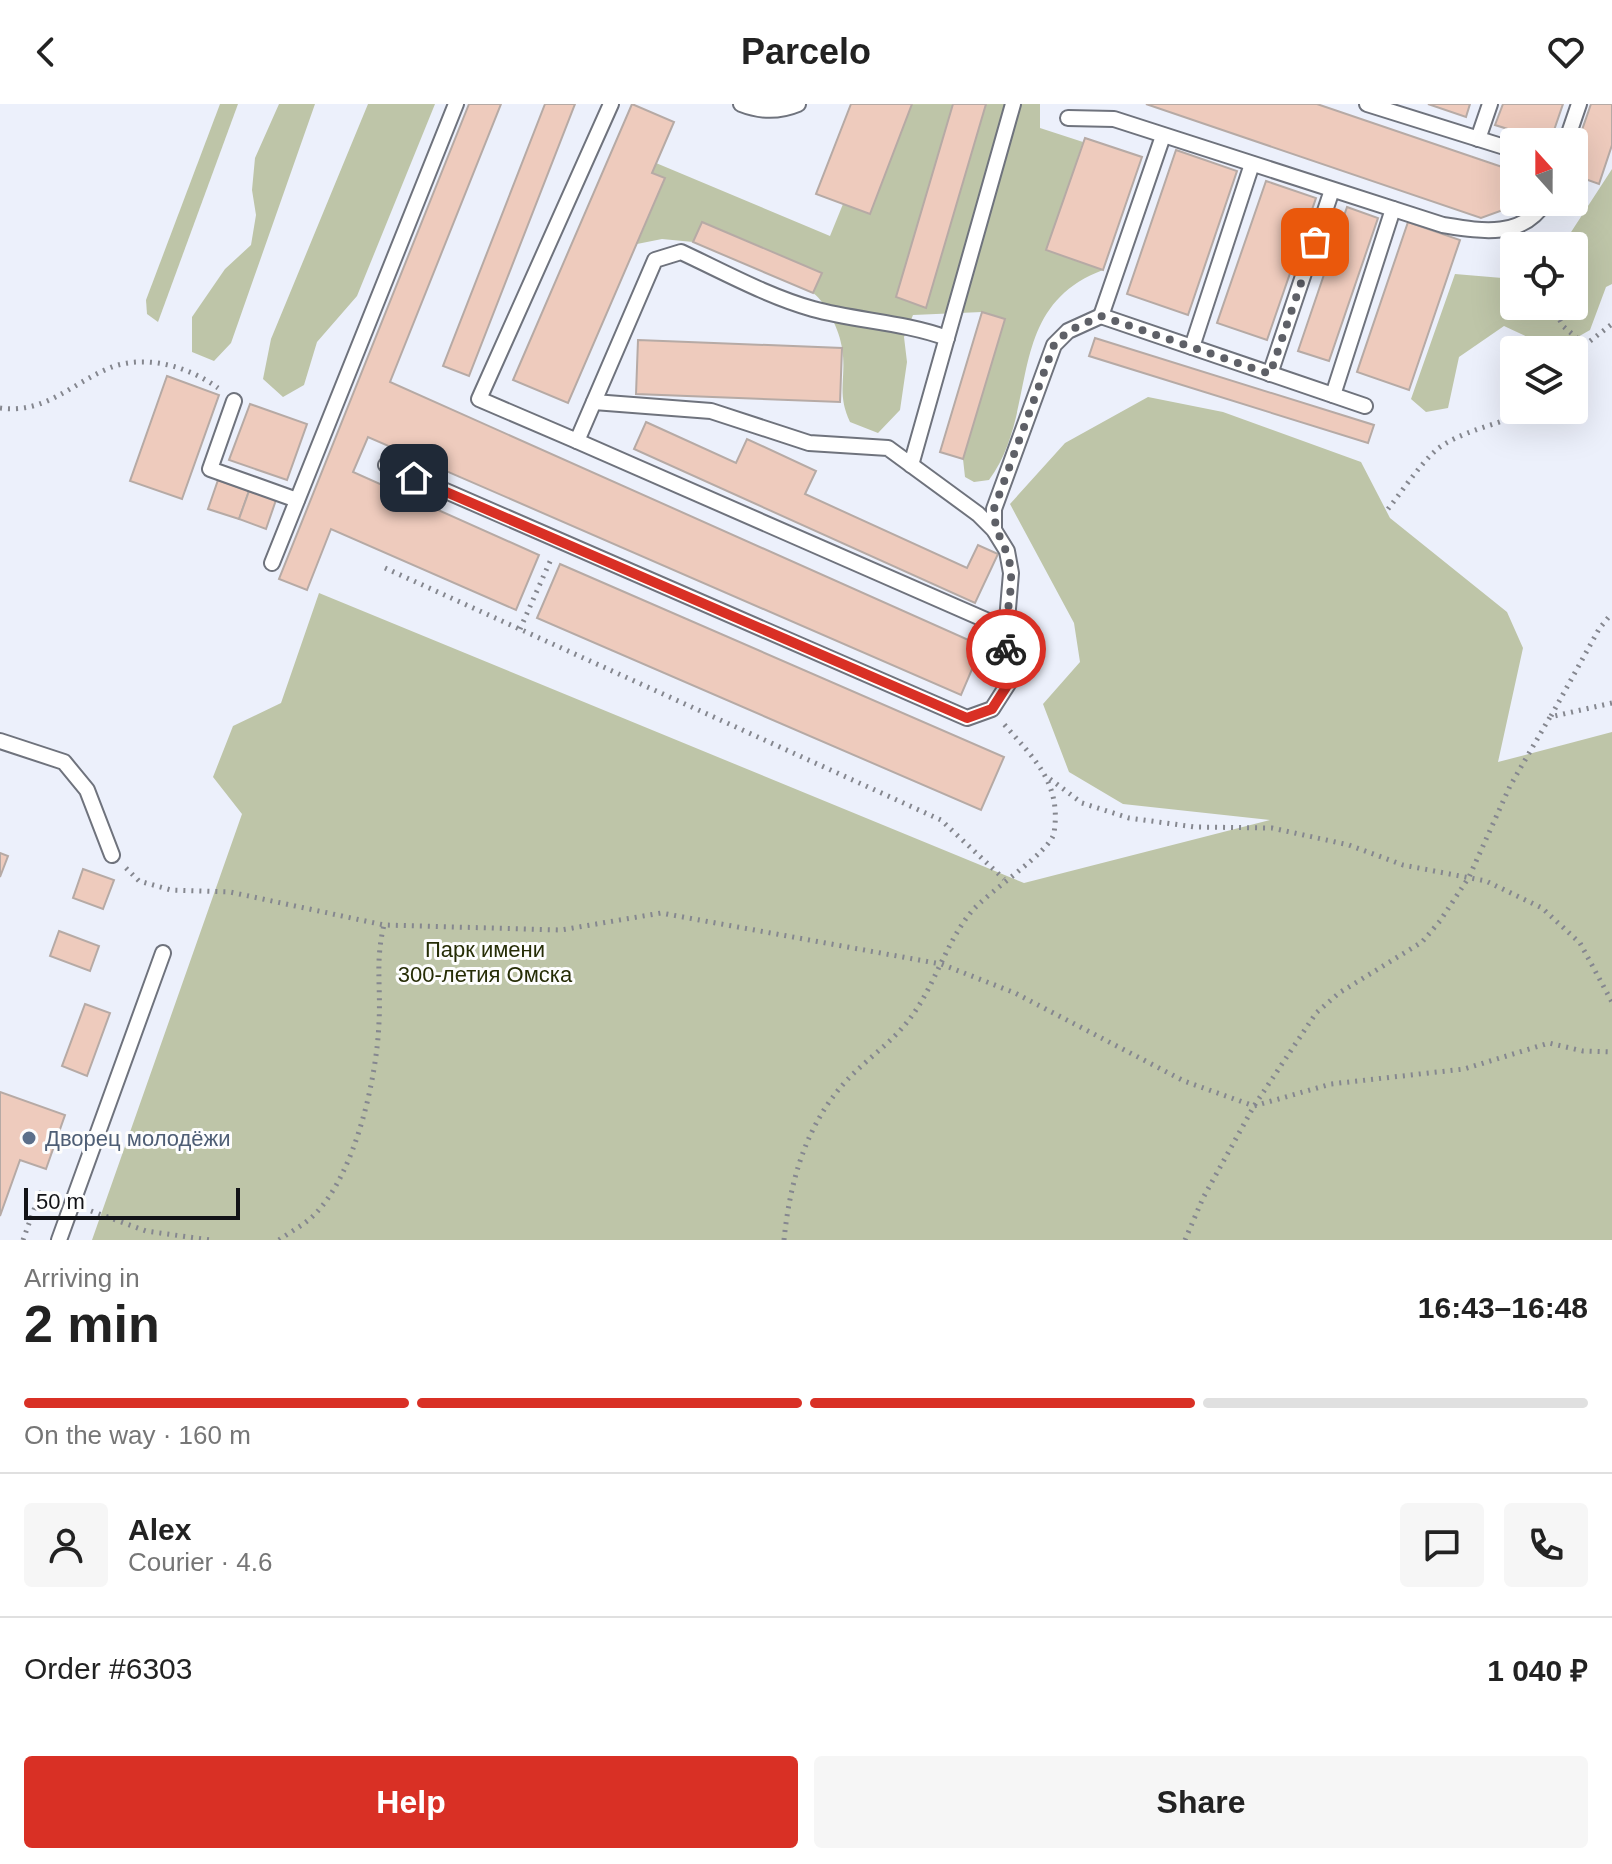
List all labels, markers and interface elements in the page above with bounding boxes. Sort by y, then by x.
icon: back [24,30,68,74]
icon: heart [1544,30,1588,74]
text: Parcelo [741,31,871,72]
north arrow [1500,128,1588,216]
map controls [1500,128,1588,424]
pin [1281,208,1349,276]
icon: bag [1293,220,1337,264]
button: locate [1500,232,1588,320]
button: layers [1500,336,1588,424]
pin [380,444,448,512]
icon: home [392,456,436,500]
courier [966,609,1046,689]
icon: bike [984,627,1028,671]
park label: Парк имени 300-летия Омска [398,937,573,987]
place label: Дворец молодёжи [45,1126,231,1151]
marker: Дворец молодёжи [20,1129,38,1147]
scale bar [24,1184,240,1220]
text: 50 m [36,1189,85,1214]
text: Arriving in [24,1263,140,1293]
text: 16:43–16:48 [1418,1291,1588,1324]
text: 2 min [24,1295,160,1353]
text: On the way · 160 m [24,1420,251,1450]
button: person [24,1503,108,1587]
button: chat [1400,1503,1484,1587]
button: phone [1504,1503,1588,1587]
text: Alex [128,1513,191,1546]
text: Courier · 4.6 [128,1547,273,1577]
text: Order #6303 [24,1652,192,1685]
text: 1 040 ₽ [1487,1654,1588,1687]
button: Help [24,1756,798,1848]
button: Share [814,1756,1588,1848]

